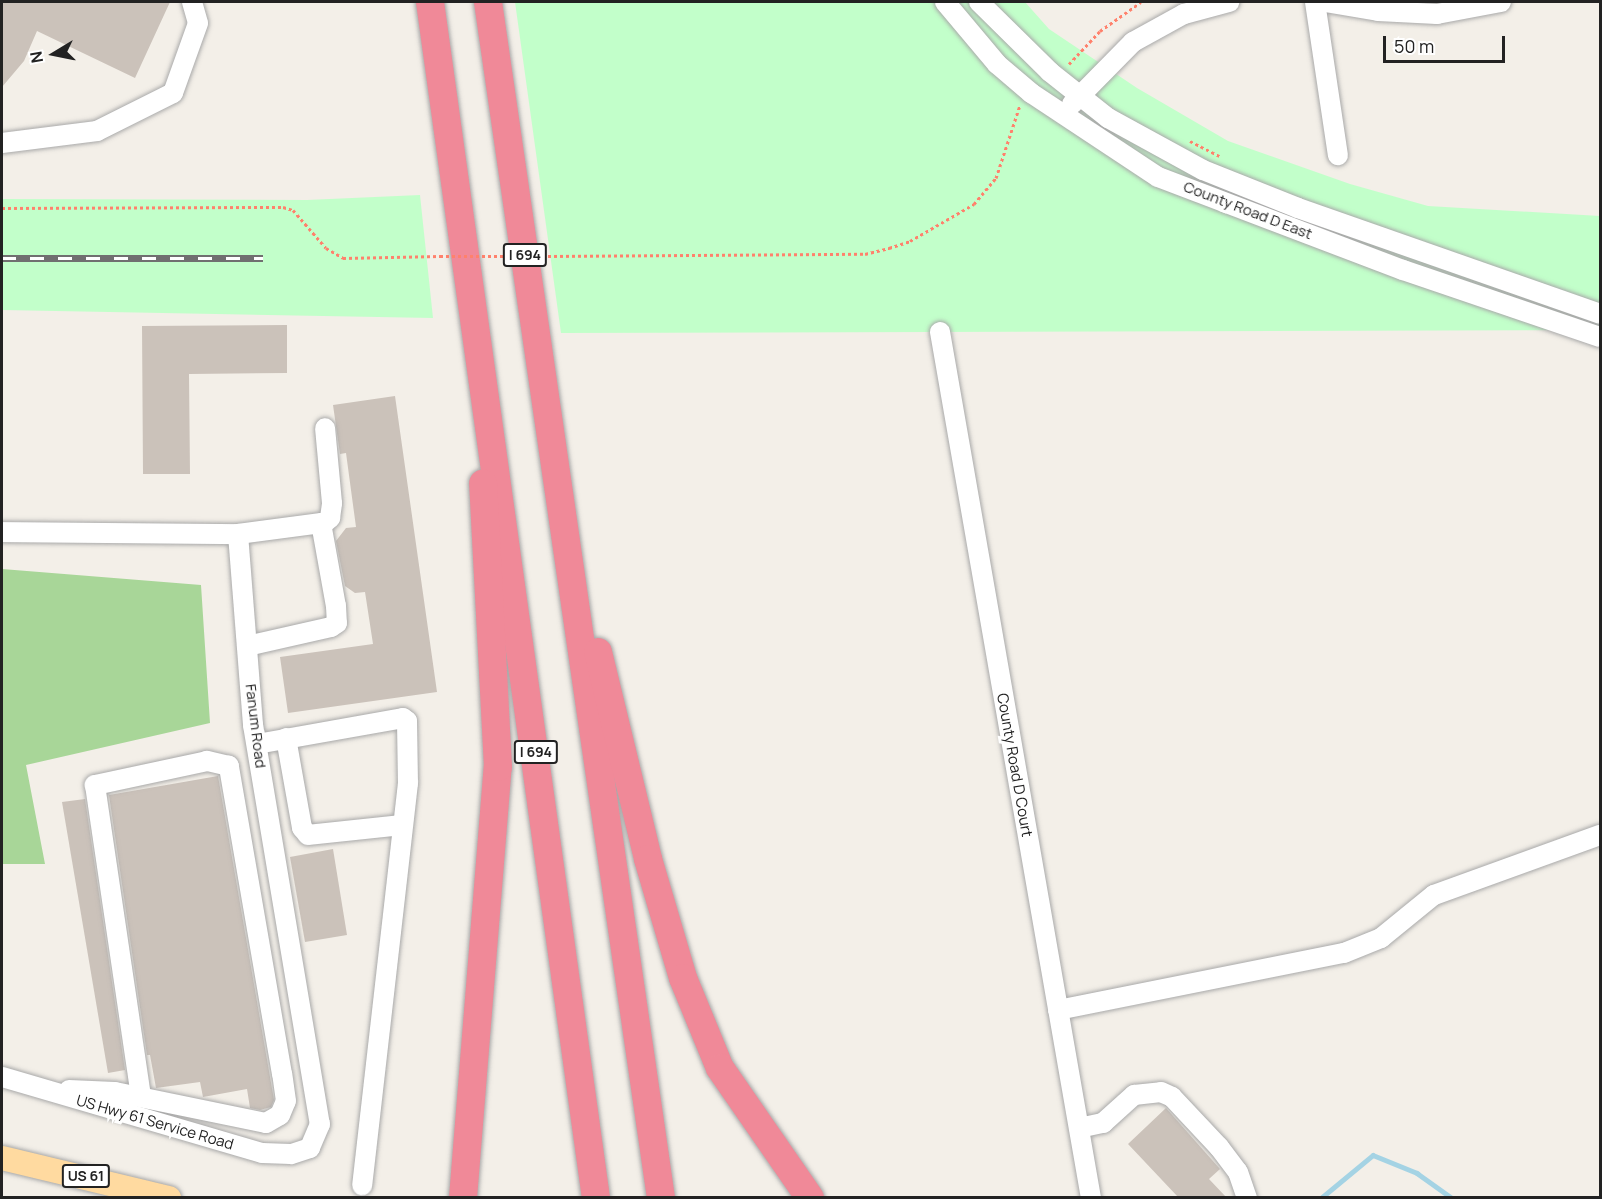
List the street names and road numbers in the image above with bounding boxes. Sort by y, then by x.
street label: County Road D East [1181,177,1315,243]
road number: I 694 [502,244,548,266]
street label: Fanum Road [242,683,270,769]
street label: County Road D Court [993,692,1037,838]
road number: I 694 [514,741,558,763]
street label: US Hwy 61 Service Road [74,1091,236,1153]
road number: US 61 [60,1165,112,1187]

